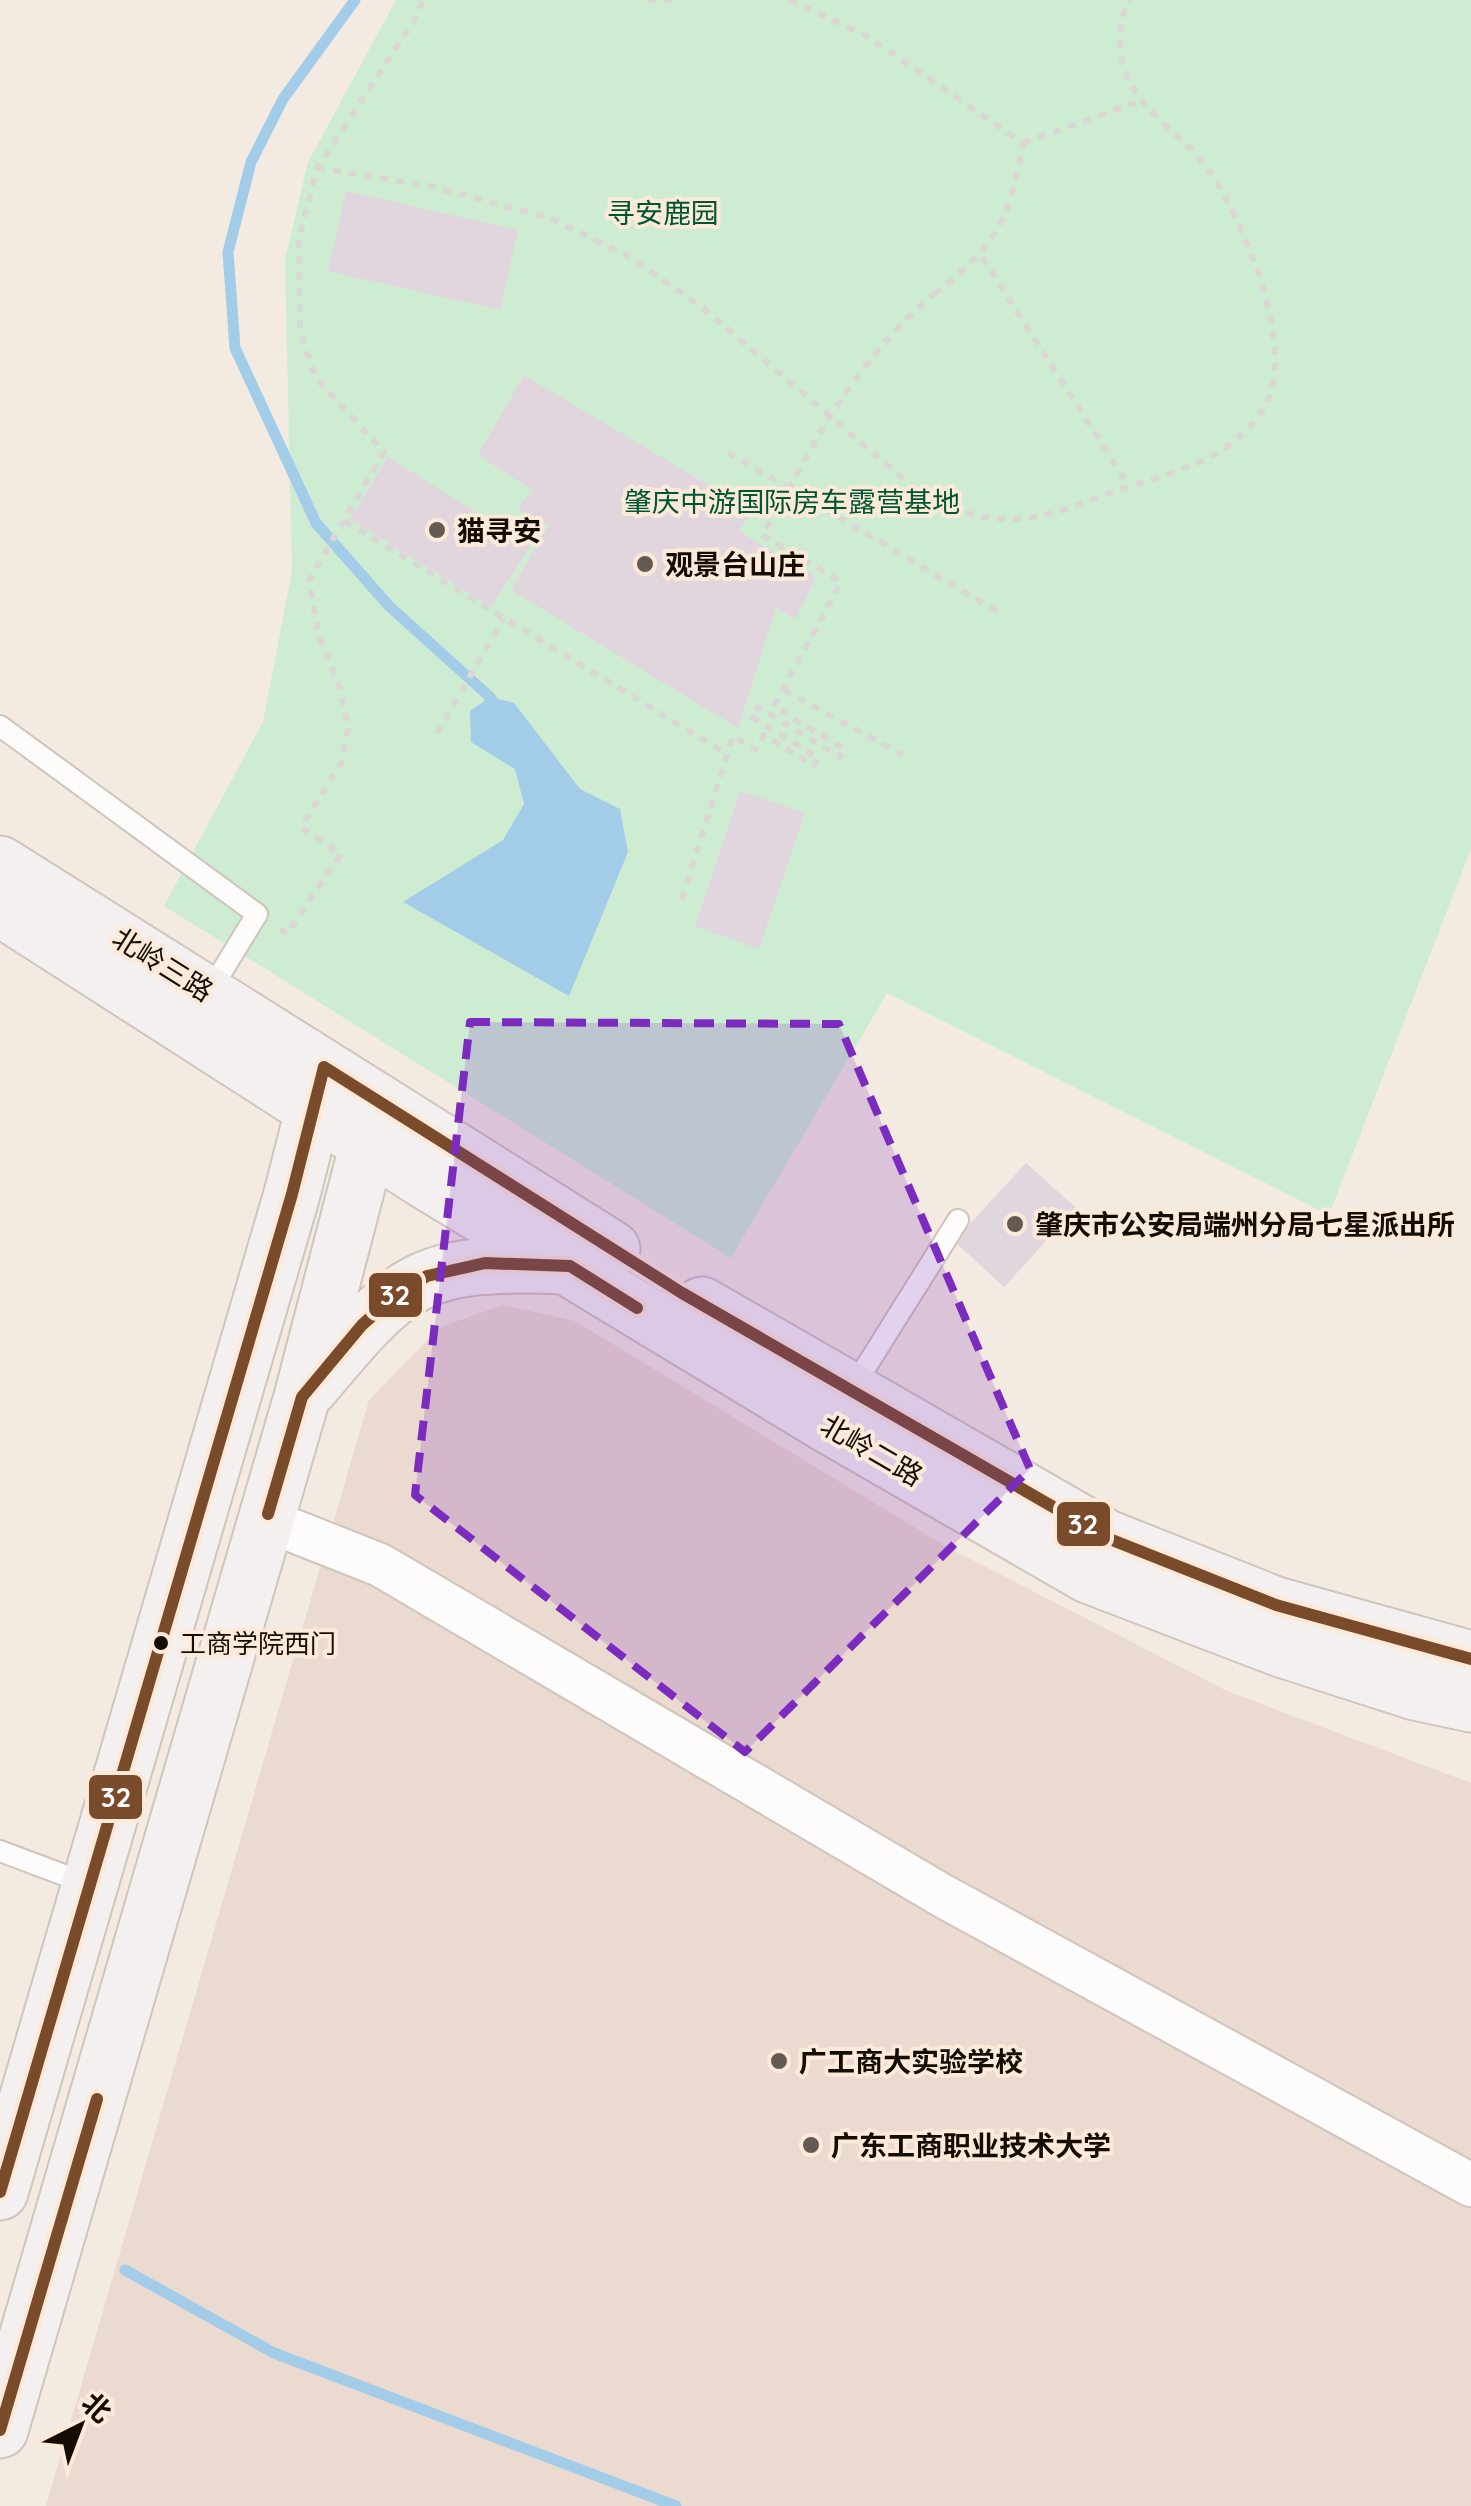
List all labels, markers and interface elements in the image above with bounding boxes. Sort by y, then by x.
park label: 寻安鹿园 [607,195,719,230]
park label: 肇庆中游国际房车露营基地 [624,484,960,519]
place label: 猫寻安 [457,513,541,548]
marker: 猫寻安 [426,519,448,541]
place label: 观景台山庄 [665,547,805,582]
marker: 观景台山庄 [634,553,656,575]
street label: 北岭三路 [106,919,220,1009]
place label: 肇庆市公安局端州分局七星派出所 [1035,1207,1455,1242]
marker: 肇庆市公安局端州分局七星派出所 [1004,1213,1026,1235]
line badge: 32 [367,1271,424,1319]
text: 32 [380,1277,410,1312]
street label: 北岭二路 [815,1407,929,1493]
line badge: 32 [1055,1500,1112,1548]
text: 32 [1068,1506,1098,1541]
place label: 工商学院西门 [180,1627,336,1660]
marker: 工商学院西门 [151,1633,171,1653]
line badge: 32 [87,1773,144,1821]
text: 32 [101,1779,131,1814]
place label: 广工商大实验学校 [799,2044,1023,2079]
marker: 广工商大实验学校 [768,2050,790,2072]
place label: 广东工商职业技术大学 [831,2128,1111,2163]
marker: 广东工商职业技术大学 [800,2134,822,2156]
north arrow [30,2376,130,2476]
text: 北 [75,2385,119,2429]

